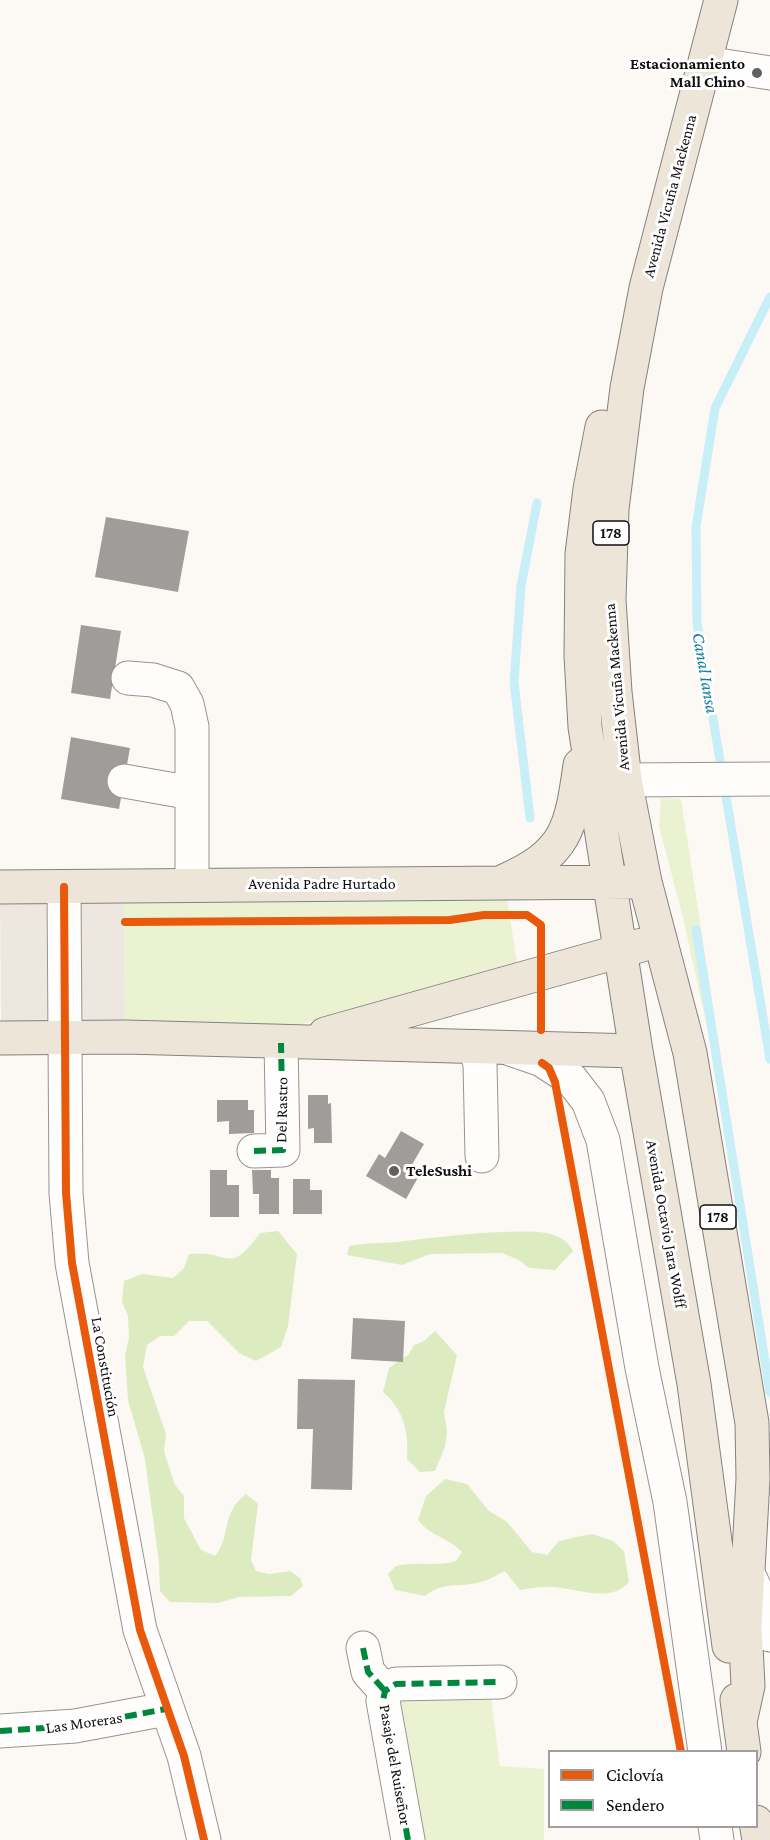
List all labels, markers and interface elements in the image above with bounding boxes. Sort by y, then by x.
place label: Estacionamiento Mall Chino [630,54,745,92]
marker: Estacionamiento Mall Chino [750,66,764,80]
street label: Avenida Vicuña Mackenna [639,112,701,280]
road number: 178 [593,521,629,545]
street label: Avenida Vicuña Mackenna [600,602,634,772]
water label: Canal Iansa [687,631,723,715]
street label: Avenida Padre Hurtado [248,874,396,894]
street label: Del Rastro [272,1077,292,1143]
street label: Avenida Octavio Jara Wolff [642,1138,690,1310]
place label: TeleSushi [406,1161,472,1181]
marker: TeleSushi [387,1164,401,1178]
road number: 178 [700,1205,736,1229]
street label: La Constitución [87,1316,123,1418]
street label: Pasaje del Ruiseñor [375,1703,415,1827]
street label: Las Moreras [44,1708,124,1738]
legend [548,1750,758,1828]
text: Ciclovía [606,1765,664,1785]
text: Sendero [606,1795,664,1815]

